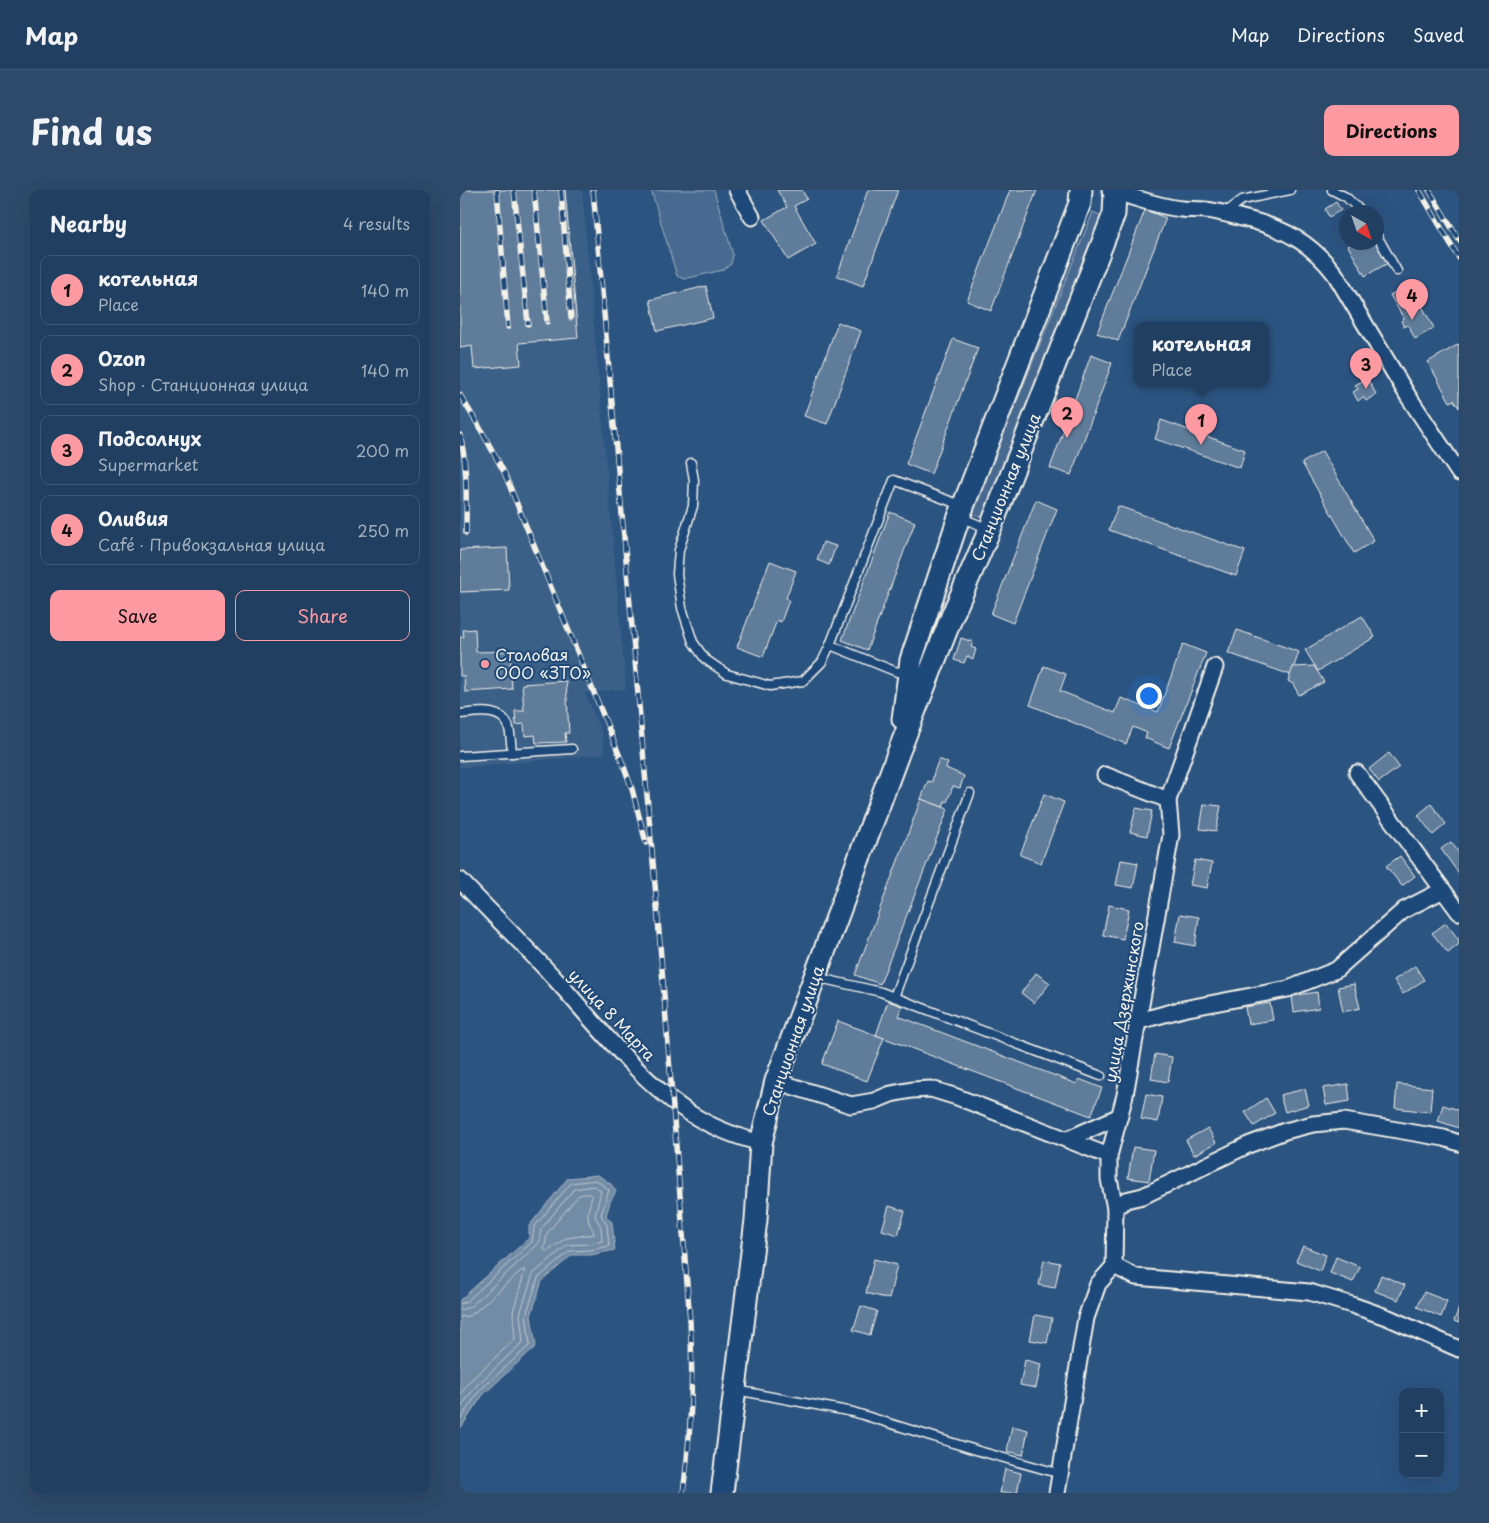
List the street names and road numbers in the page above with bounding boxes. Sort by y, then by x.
street label: Станционная улица [964,409,1046,564]
street label: улица Дзержинского [1097,919,1149,1084]
street label: Станционная улица [755,962,829,1119]
street label: улица 8 Марта [564,963,662,1066]

